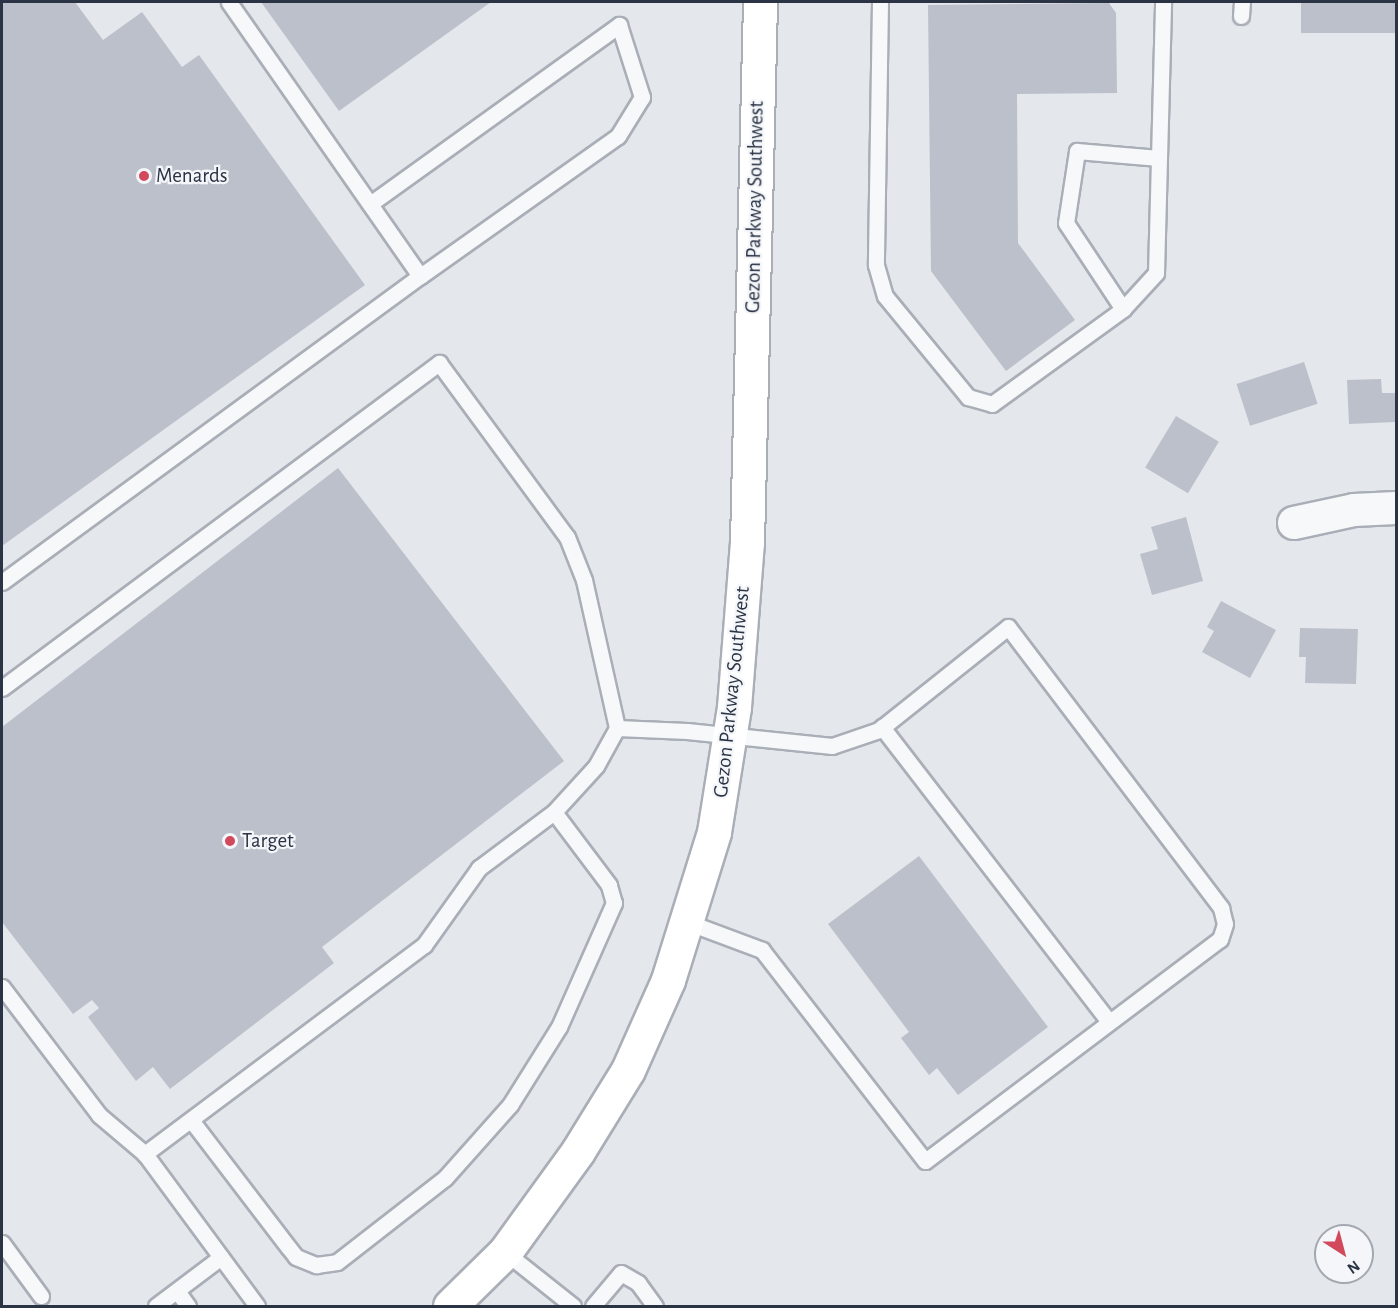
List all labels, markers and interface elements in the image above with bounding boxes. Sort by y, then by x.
street label: Gezon Parkway Southwest [741,101,769,313]
place label: Menards [156,163,228,189]
marker: Menards [137,169,151,183]
street label: Gezon Parkway Southwest [708,585,756,799]
place label: Target [242,828,294,854]
marker: Target [223,834,237,848]
north arrow [1314,1224,1374,1284]
text: N [1344,1257,1363,1277]

